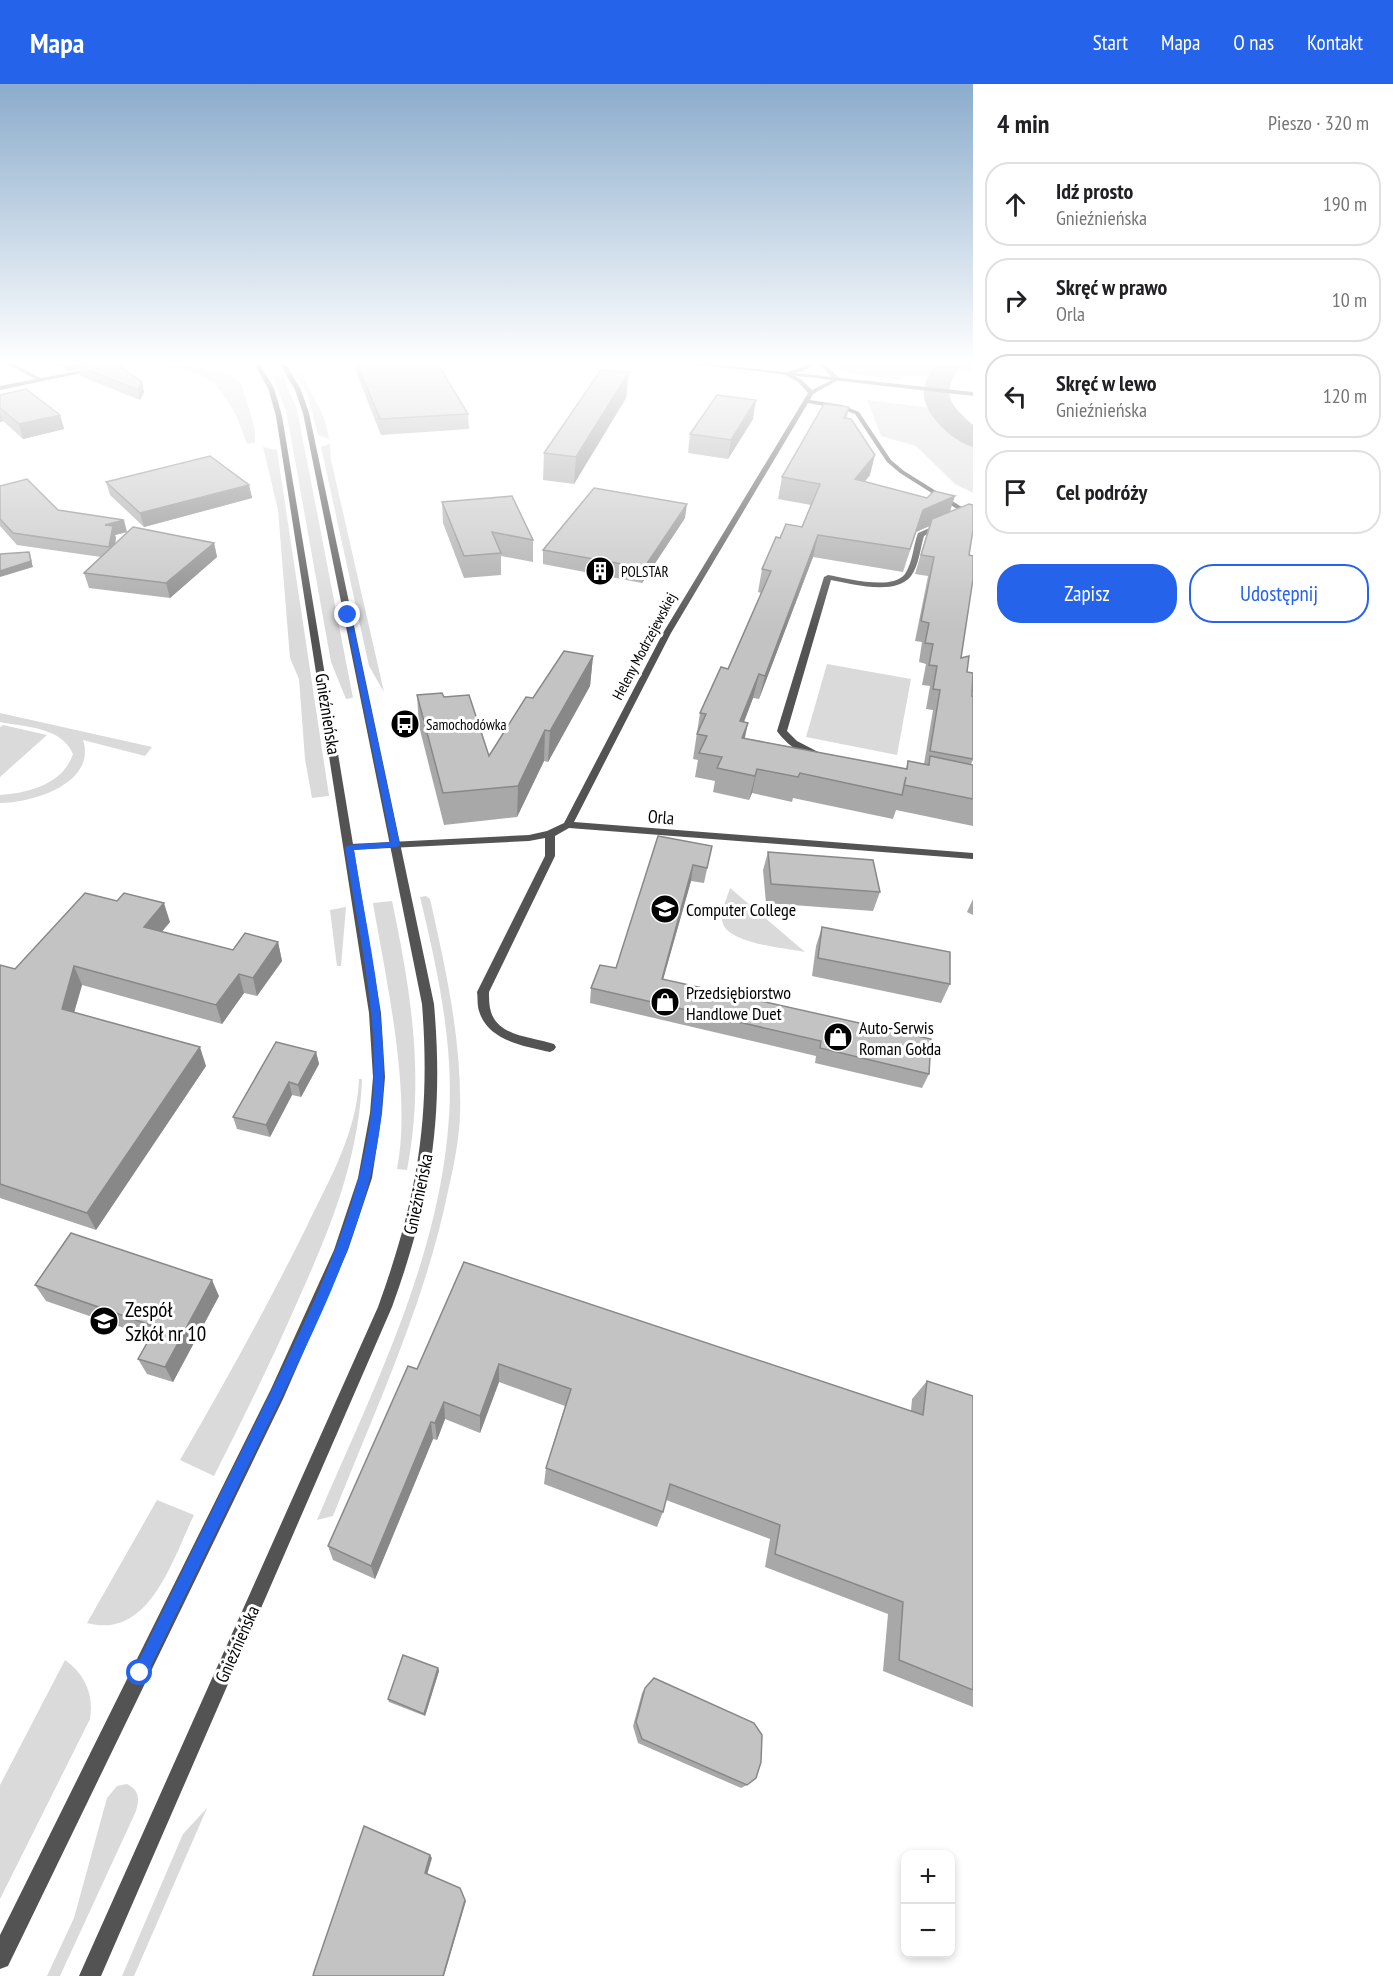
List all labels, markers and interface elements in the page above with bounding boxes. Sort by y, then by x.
text: Mapa [30,24,84,61]
text: Start [1093,29,1128,56]
text: Mapa [1161,29,1200,56]
text: O nas [1233,29,1274,56]
text: Kontakt [1307,29,1363,56]
text: 4 min [997,107,1050,140]
text: Pieszo · 320 m [1268,110,1369,136]
text: Idź prosto [1056,177,1133,205]
icon: ahead [999,188,1032,221]
text: 190 m [1323,191,1367,217]
text: Gnieźnieńska [1056,205,1147,231]
text: Skręć w prawo [1056,273,1167,301]
icon: right [999,284,1032,317]
text: 10 m [1332,287,1367,313]
text: Orla [1056,301,1085,327]
text: Skręć w lewo [1056,369,1157,397]
icon: left [999,380,1032,413]
text: 120 m [1323,383,1367,409]
text: Gnieźnieńska [1056,397,1147,423]
icon: arrive [999,476,1032,509]
text: Cel podróży [1056,478,1147,506]
building icon: POLSTAR [584,555,616,587]
place label: POLSTAR [621,562,669,581]
button: Zapisz [997,564,1177,623]
button: Udostępnij [1189,564,1369,623]
street label: Heleny Modrzejewskiej [608,589,680,703]
route end [334,601,360,627]
street label: Gnieźnieńska [310,672,346,756]
bus stop icon: Samochodówka [389,708,421,740]
place label: Samochodówka [426,715,507,734]
street label: Orla [647,805,675,829]
school or university icon: Computer College [649,893,681,925]
place label: Computer College [686,898,796,921]
place label: Przedsiębiorstwo Handlowe Duet [686,981,791,1025]
shop icon: Przedsiębiorstwo Handlowe Duet [649,986,681,1018]
place label: Auto-Serwis Roman Gołda [859,1016,941,1060]
shop icon: Auto-Serwis Roman Gołda [822,1021,854,1053]
street label: Gnieźnieńska [398,1152,438,1236]
place label: Zespół Szkół nr 10 [125,1296,206,1347]
school or university icon: Zespół Szkół nr 10 [88,1305,120,1337]
street label: Gnieźnieńska [210,1602,264,1686]
route start [126,1659,152,1685]
map controls [901,1850,955,1958]
button: + [901,1850,955,1904]
button: − [901,1904,955,1958]

